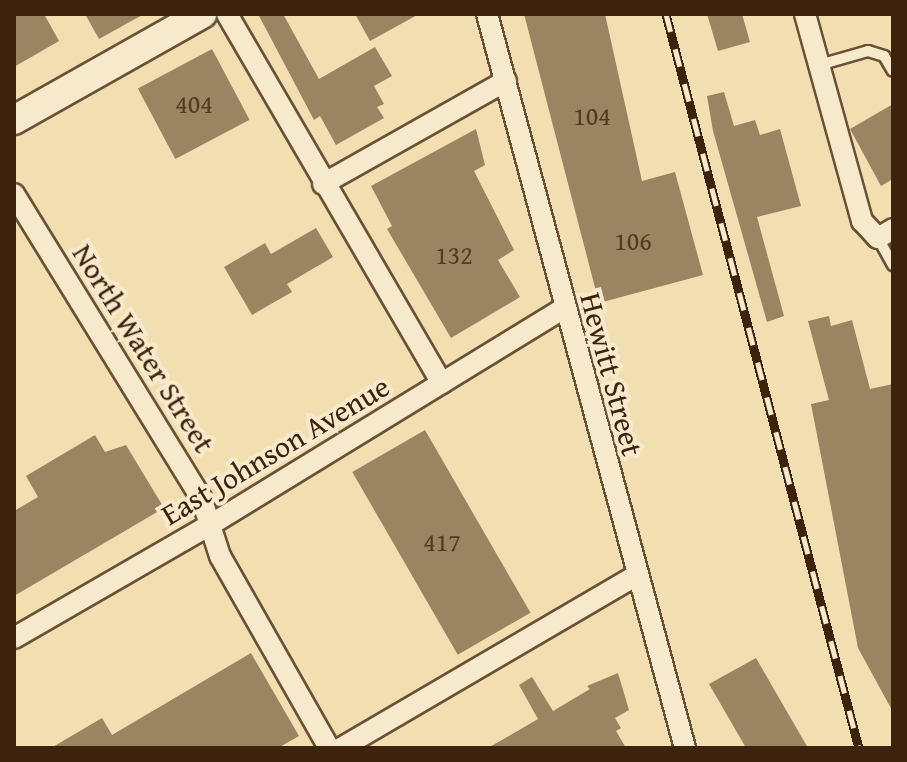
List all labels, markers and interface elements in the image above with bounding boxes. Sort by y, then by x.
house number: 404 [175,88,213,120]
house number: 104 [573,100,611,132]
house number: 106 [614,225,652,257]
street label: North Water Street [65,237,223,459]
house number: 132 [435,239,473,271]
street label: Hewitt Street [573,288,651,460]
street label: East Johnson Avenue [154,368,396,532]
house number: 417 [423,526,461,558]

